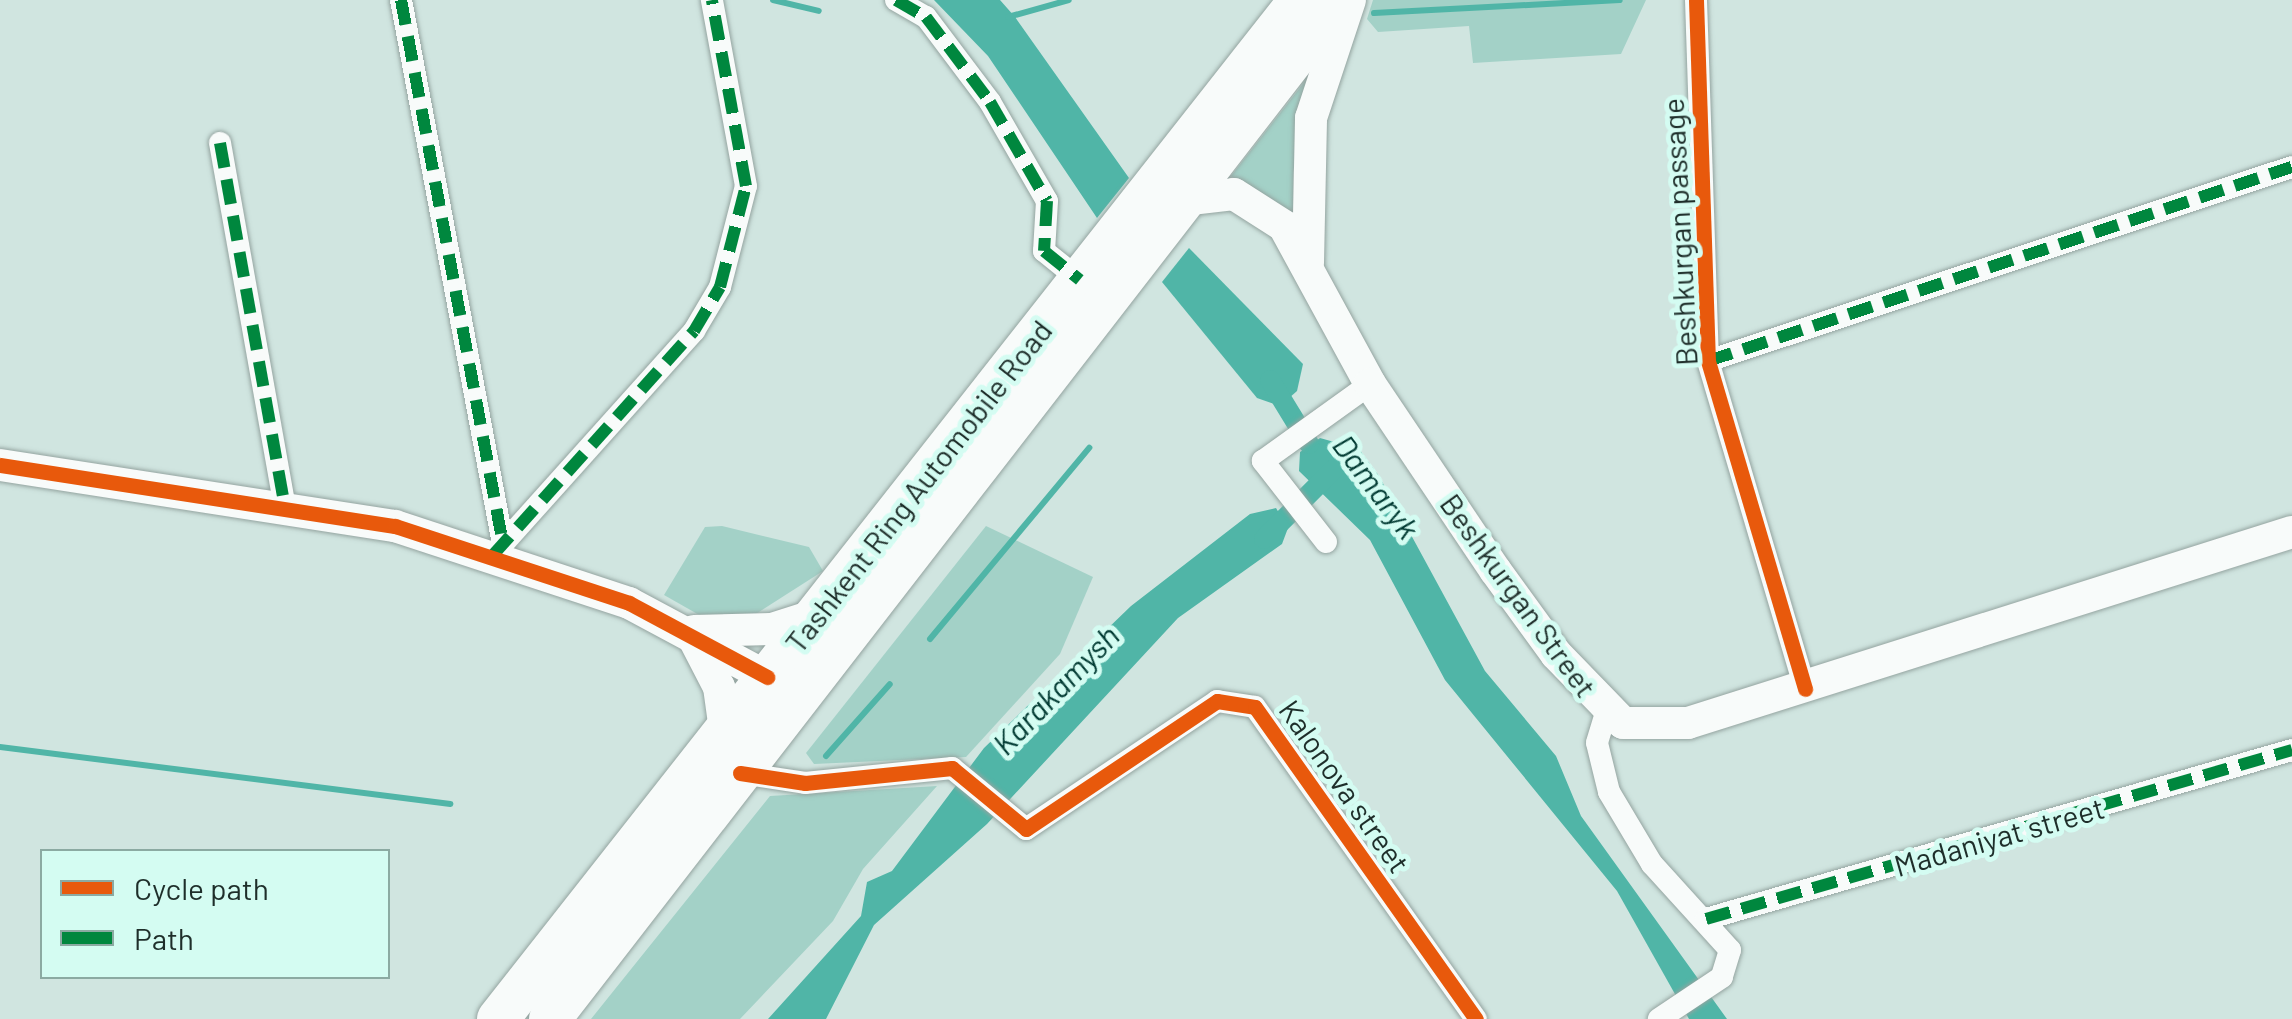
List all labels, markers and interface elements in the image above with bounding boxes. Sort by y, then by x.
street label: Beshkurgan passage [1654,97,1704,367]
street label: Tashkent Ring Automobile Road [777,313,1059,659]
water label: Damaryk [1325,426,1429,546]
street label: Beshkurgan Street [1433,486,1605,704]
water label: Karakamysh [984,616,1126,762]
street label: Kalonova street [1272,693,1418,879]
street label: Madaniyat street [1890,789,2108,883]
legend [40,849,390,979]
text: Cycle path [134,870,269,906]
text: Path [134,920,194,956]

